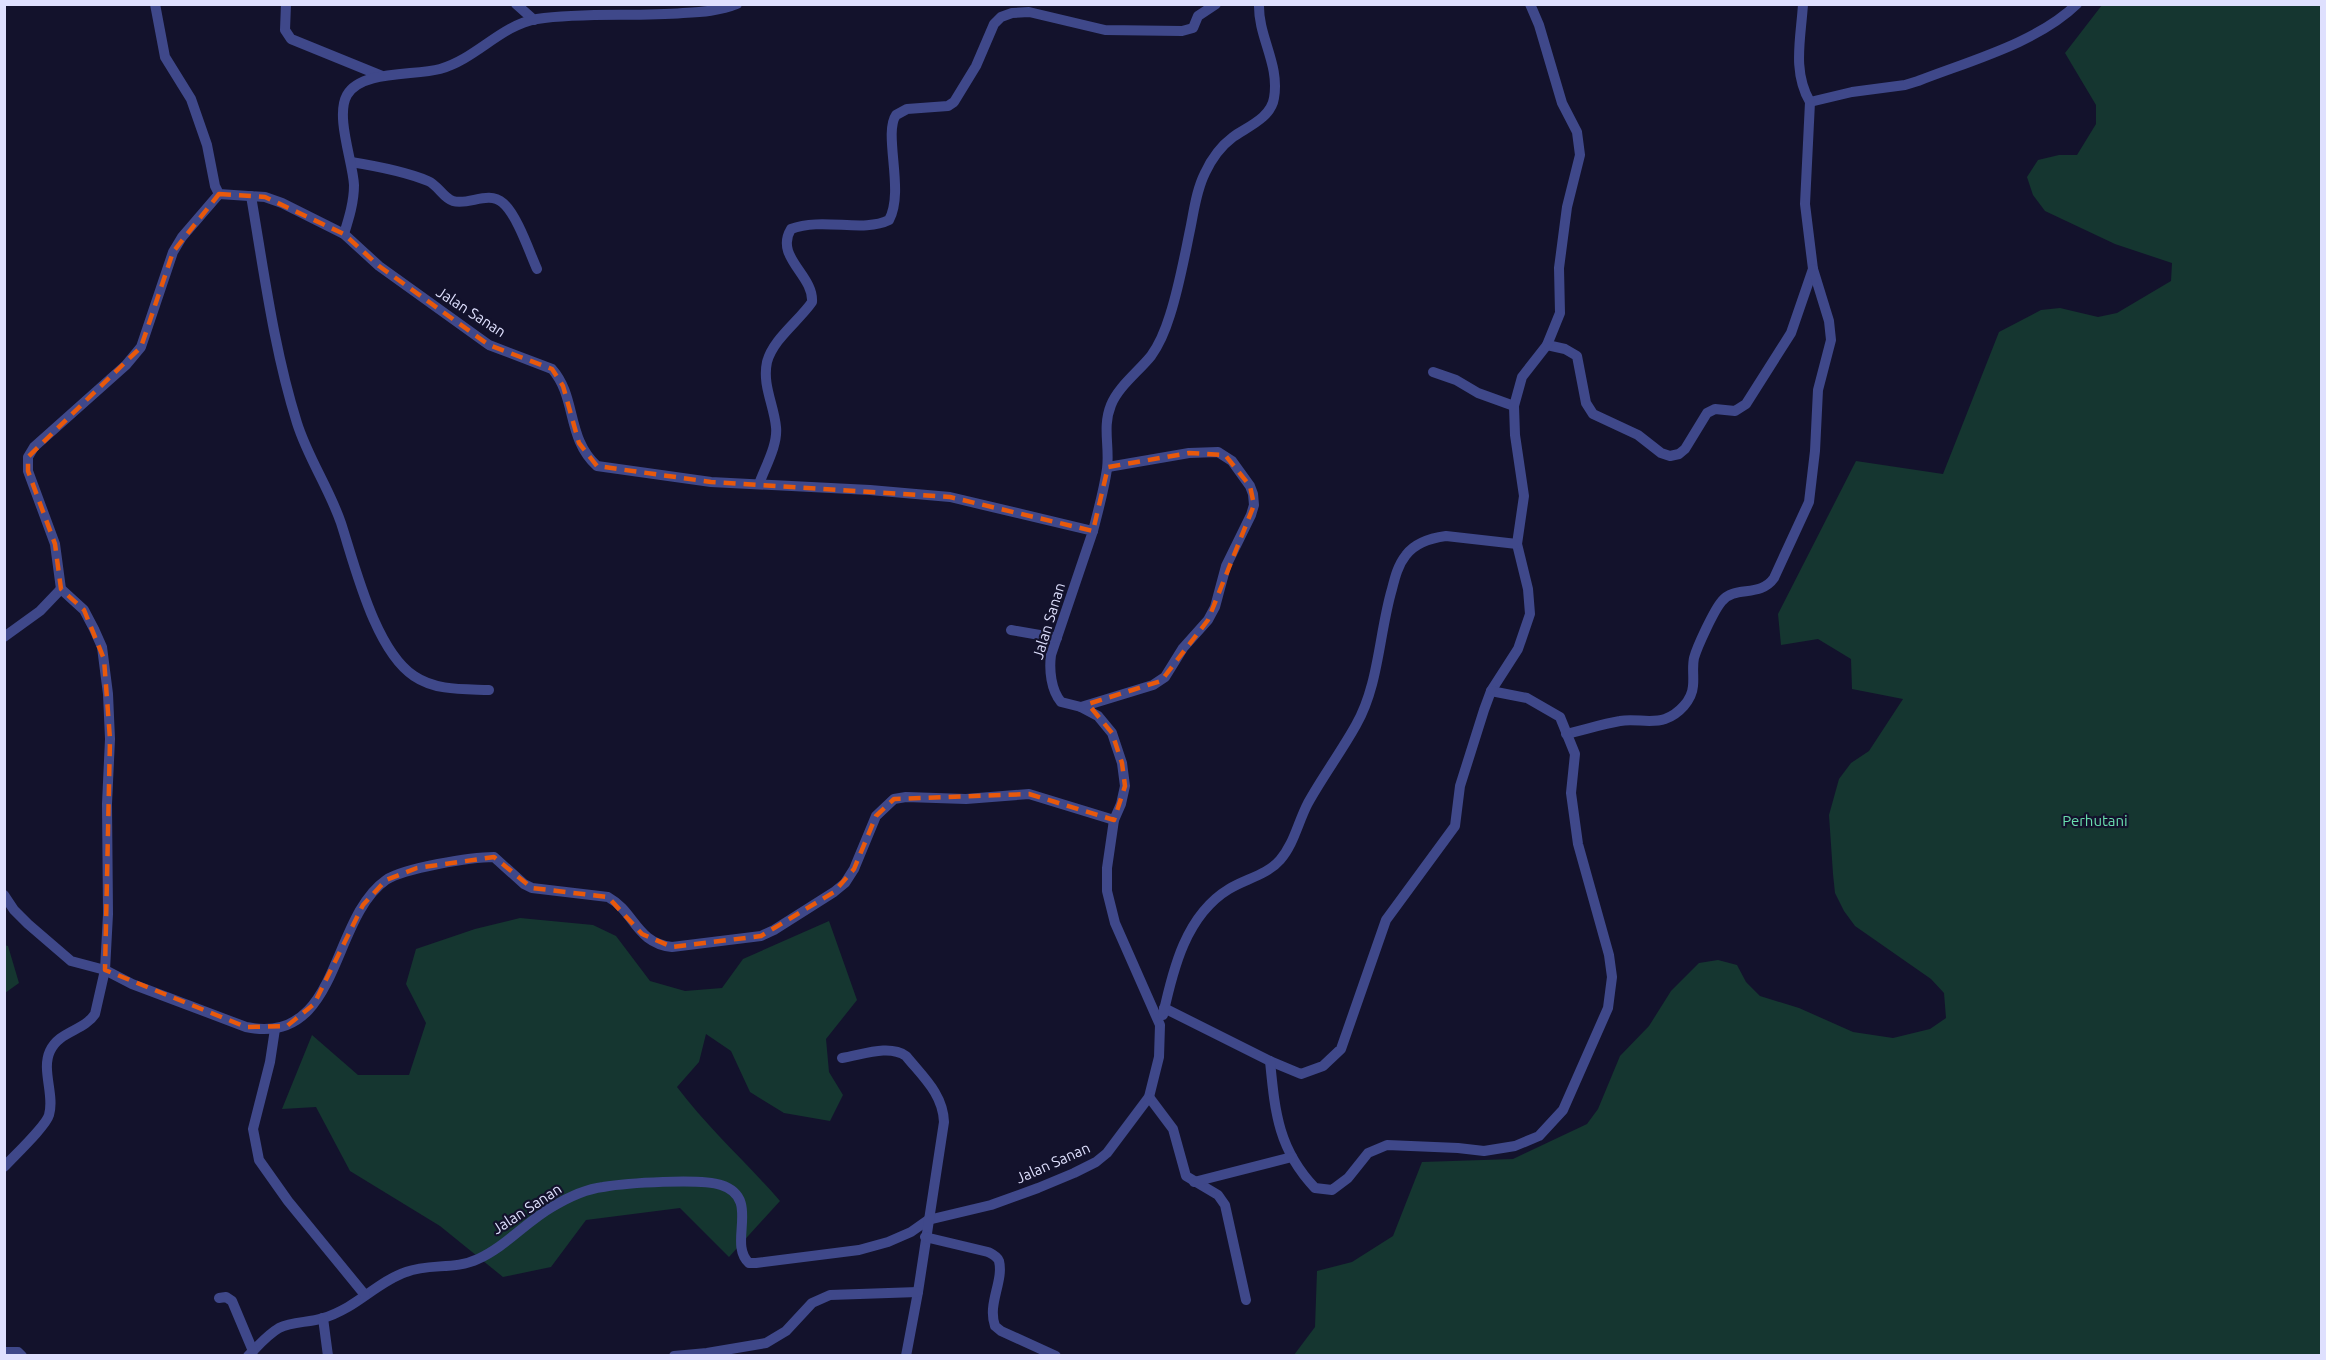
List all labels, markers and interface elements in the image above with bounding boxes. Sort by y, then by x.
street label: Jalan Sanan [433,283,509,340]
street label: Jalan Sanan [1029,581,1068,661]
park label: Perhutani [2062,812,2128,829]
street label: Jalan Sanan [1013,1139,1092,1186]
street label: Jalan Sanan [489,1180,565,1237]

